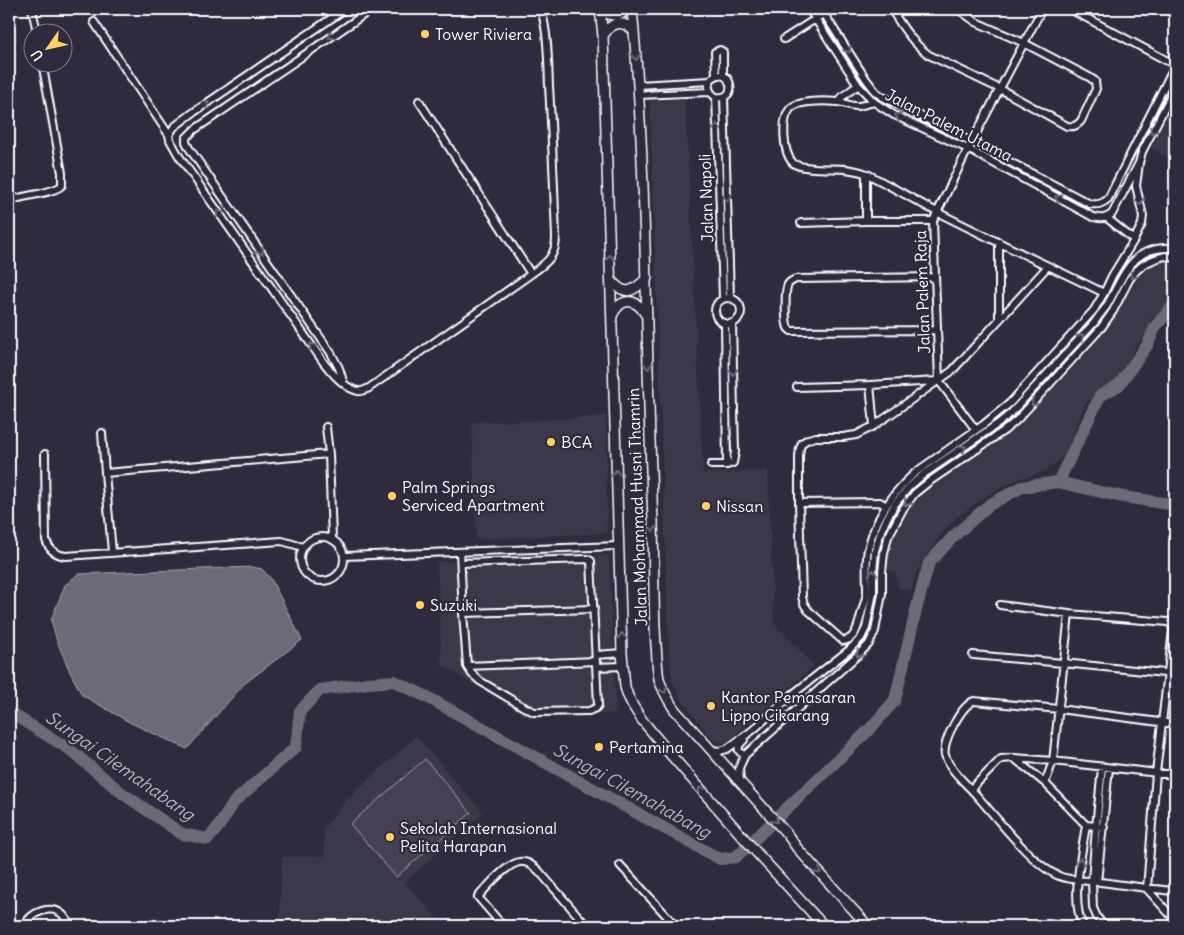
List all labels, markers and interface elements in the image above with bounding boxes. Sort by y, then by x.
north arrow [22,22,72,72]
place label: Tower Riviera [435,24,532,44]
marker: Tower Riviera [419,28,431,40]
one-way arrow [327,30,337,39]
one-way arrow [841,44,851,53]
text: U [27,46,47,64]
one-way arrow [631,54,642,62]
street label: Jalan Palem Utama [882,84,1016,166]
one-way arrow [200,101,210,110]
one-way arrow [894,112,903,123]
one-way arrow [712,123,723,131]
one-way arrow [1149,126,1159,135]
street label: Jalan Napoli [694,153,718,243]
one-way arrow [722,194,732,202]
one-way arrow [1054,195,1063,205]
one-way arrow [1134,198,1144,206]
one-way arrow [216,209,225,219]
street label: Jalan Palem Raja [910,230,934,354]
one-way arrow [255,245,264,255]
one-way arrow [605,254,615,262]
one-way arrow [1130,270,1140,279]
one-way arrow [1075,334,1084,343]
one-way arrow [309,342,318,352]
one-way arrow [642,362,653,370]
one-way arrow [728,368,738,376]
street label: Jalan Mohammad Husni Thamrin [623,387,651,627]
one-way arrow [1031,397,1040,406]
place label: BCA [561,432,592,452]
marker: BCA [545,436,557,448]
one-way arrow [957,445,967,454]
one-way arrow [611,469,622,477]
place label: Palm Springs Serviced Apartment [402,477,545,515]
marker: Palm Springs Serviced Apartment [386,490,398,502]
place label: Nissan [716,496,764,516]
one-way arrow [905,497,913,506]
marker: Nissan [700,500,712,512]
one-way arrow [648,525,658,533]
one-way arrow [868,569,879,577]
place label: Suzuki [430,595,477,615]
marker: Suzuki [414,599,426,611]
one-way arrow [616,632,627,640]
one-way arrow [855,648,864,657]
one-way arrow [657,685,668,694]
place label: Kantor Pemasaran Lippo Cikarang [721,687,856,725]
marker: Kantor Pemasaran Lippo Cikarang [705,700,717,712]
water label: Sungai Cilemahabang [41,706,201,827]
place label: Pertamina [609,737,684,757]
water label: Sungai Cilemahabang [549,738,717,844]
marker: Pertamina [593,741,605,753]
one-way arrow [698,786,707,795]
one-way arrow [769,814,778,823]
place label: Sekolah Internasional Pelita Harapan [400,818,557,856]
marker: Sekolah Internasional Pelita Harapan [384,831,396,843]
one-way arrow [1075,857,1085,865]
one-way arrow [812,866,821,875]

